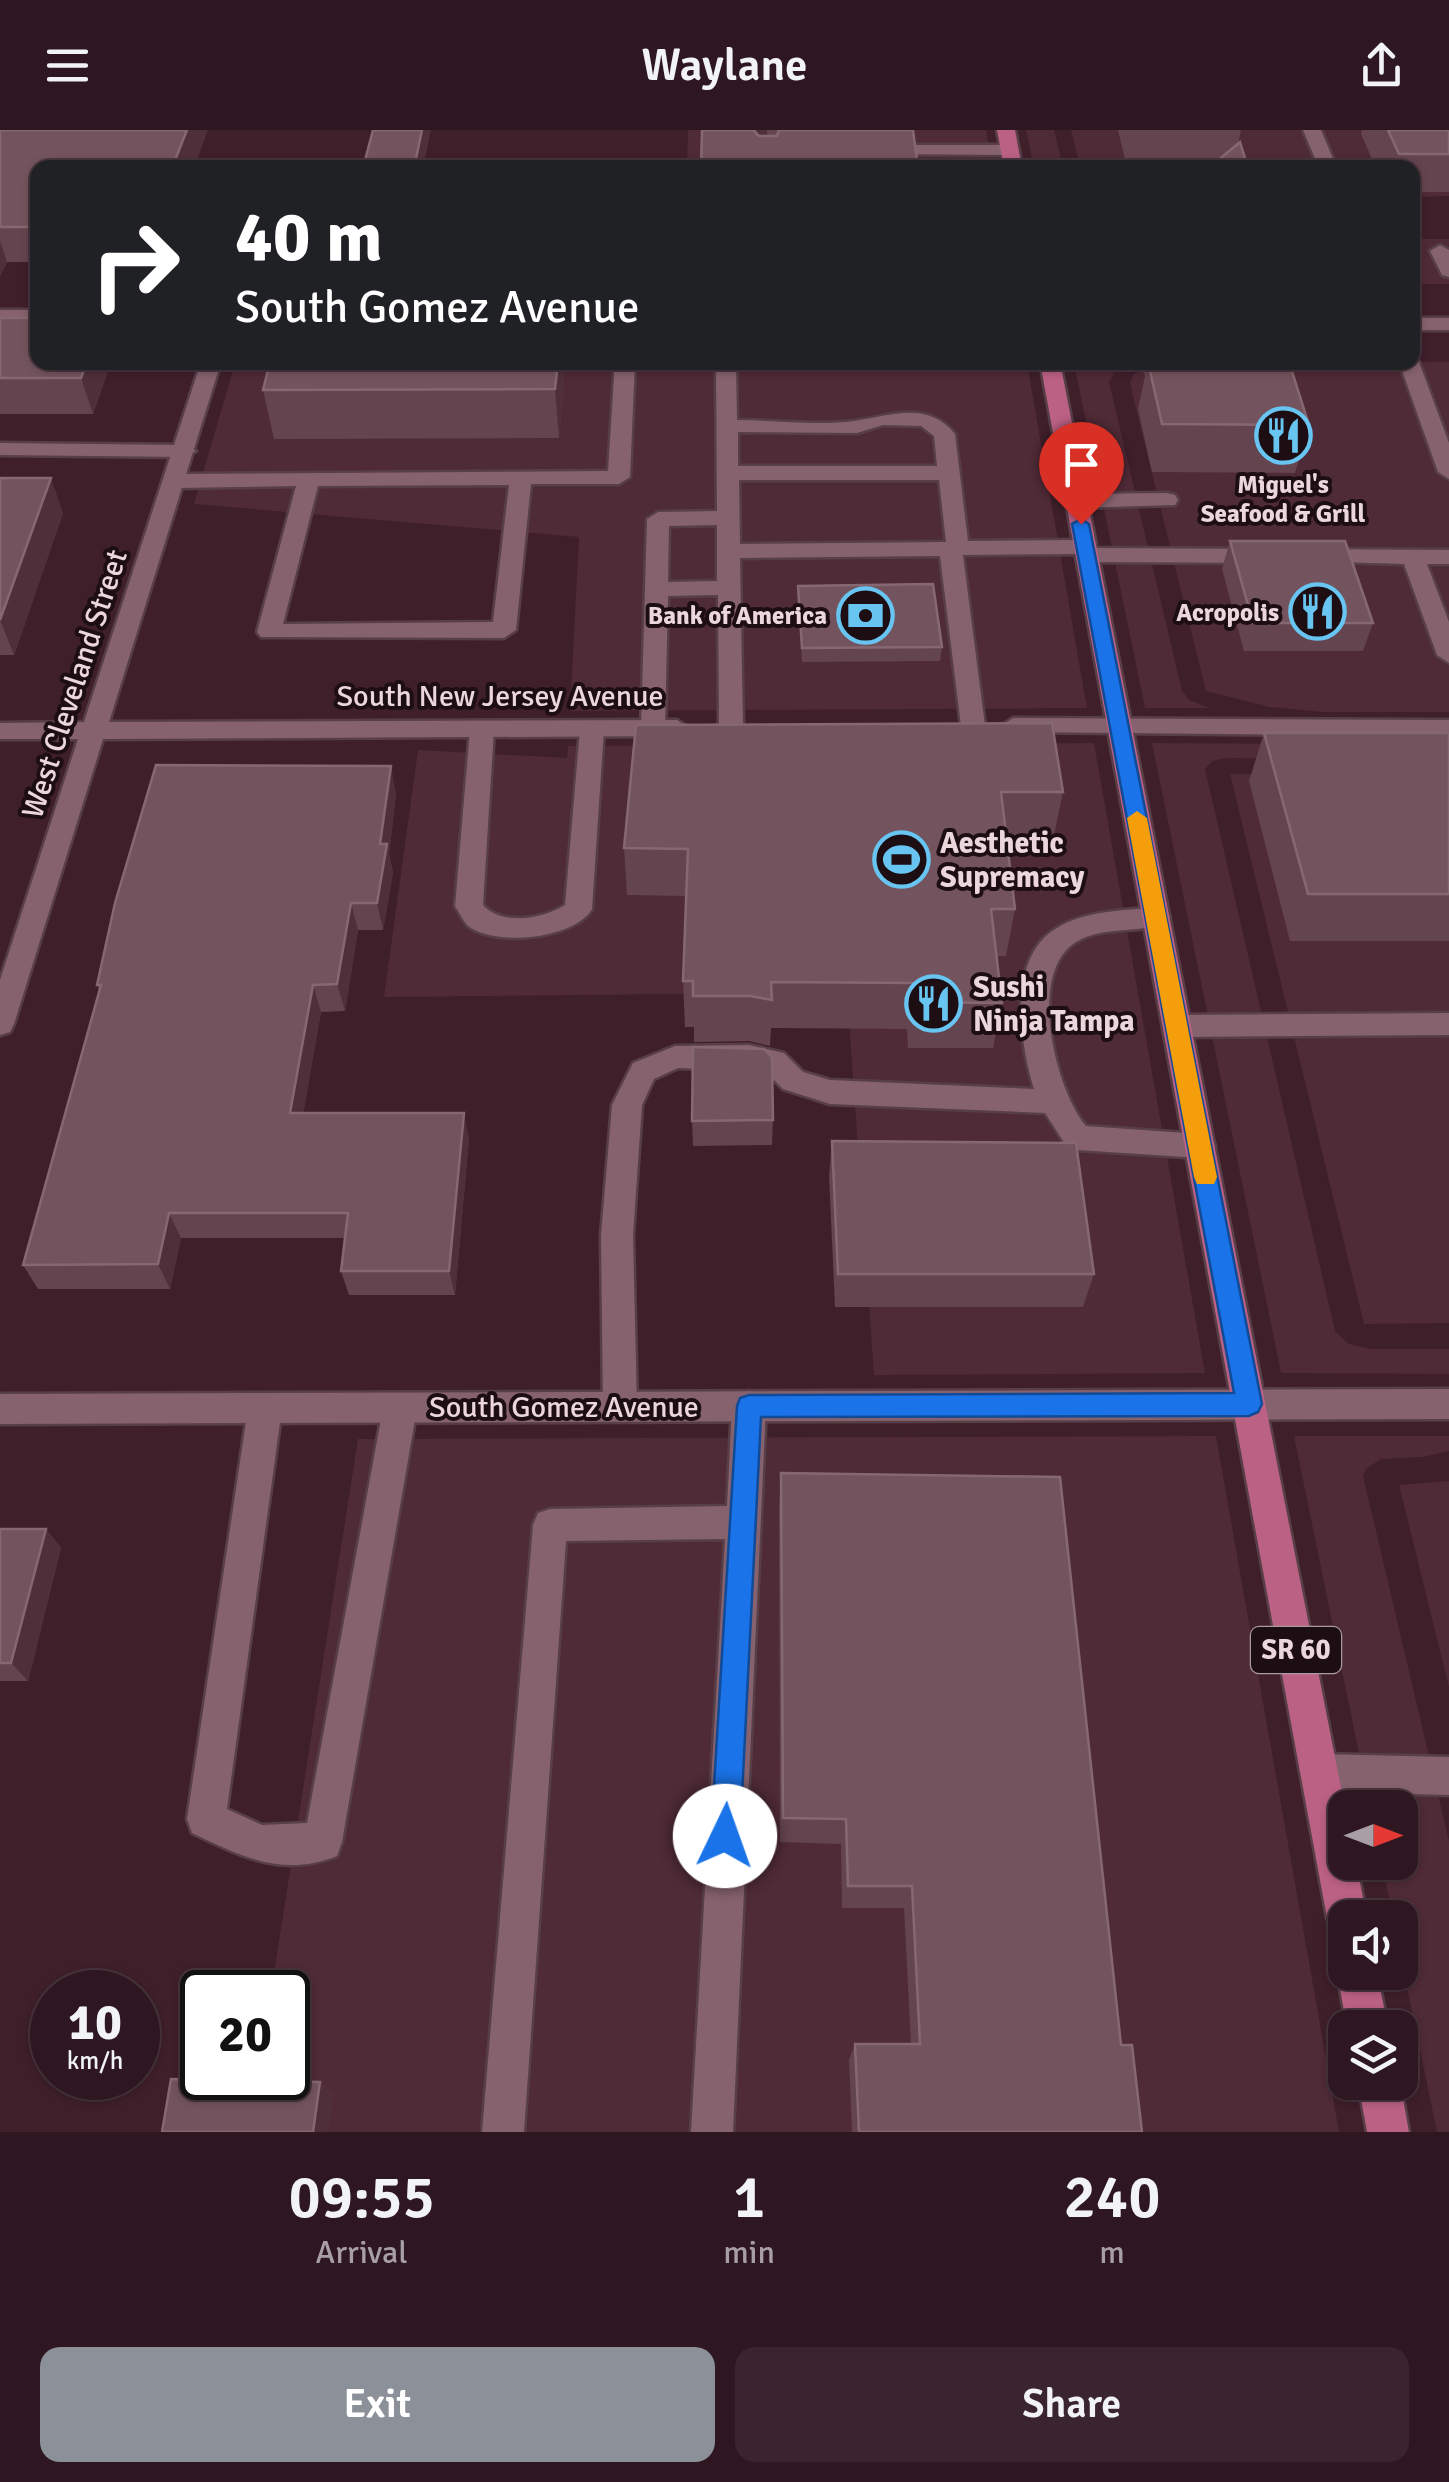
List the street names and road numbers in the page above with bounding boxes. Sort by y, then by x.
street label: West Cleveland Street [14,545,136,823]
street label: South New Jersey Avenue [336,678,664,715]
street label: South Gomez Avenue [429,1389,699,1426]
road number: SR 60 [1251,1627,1341,1673]

